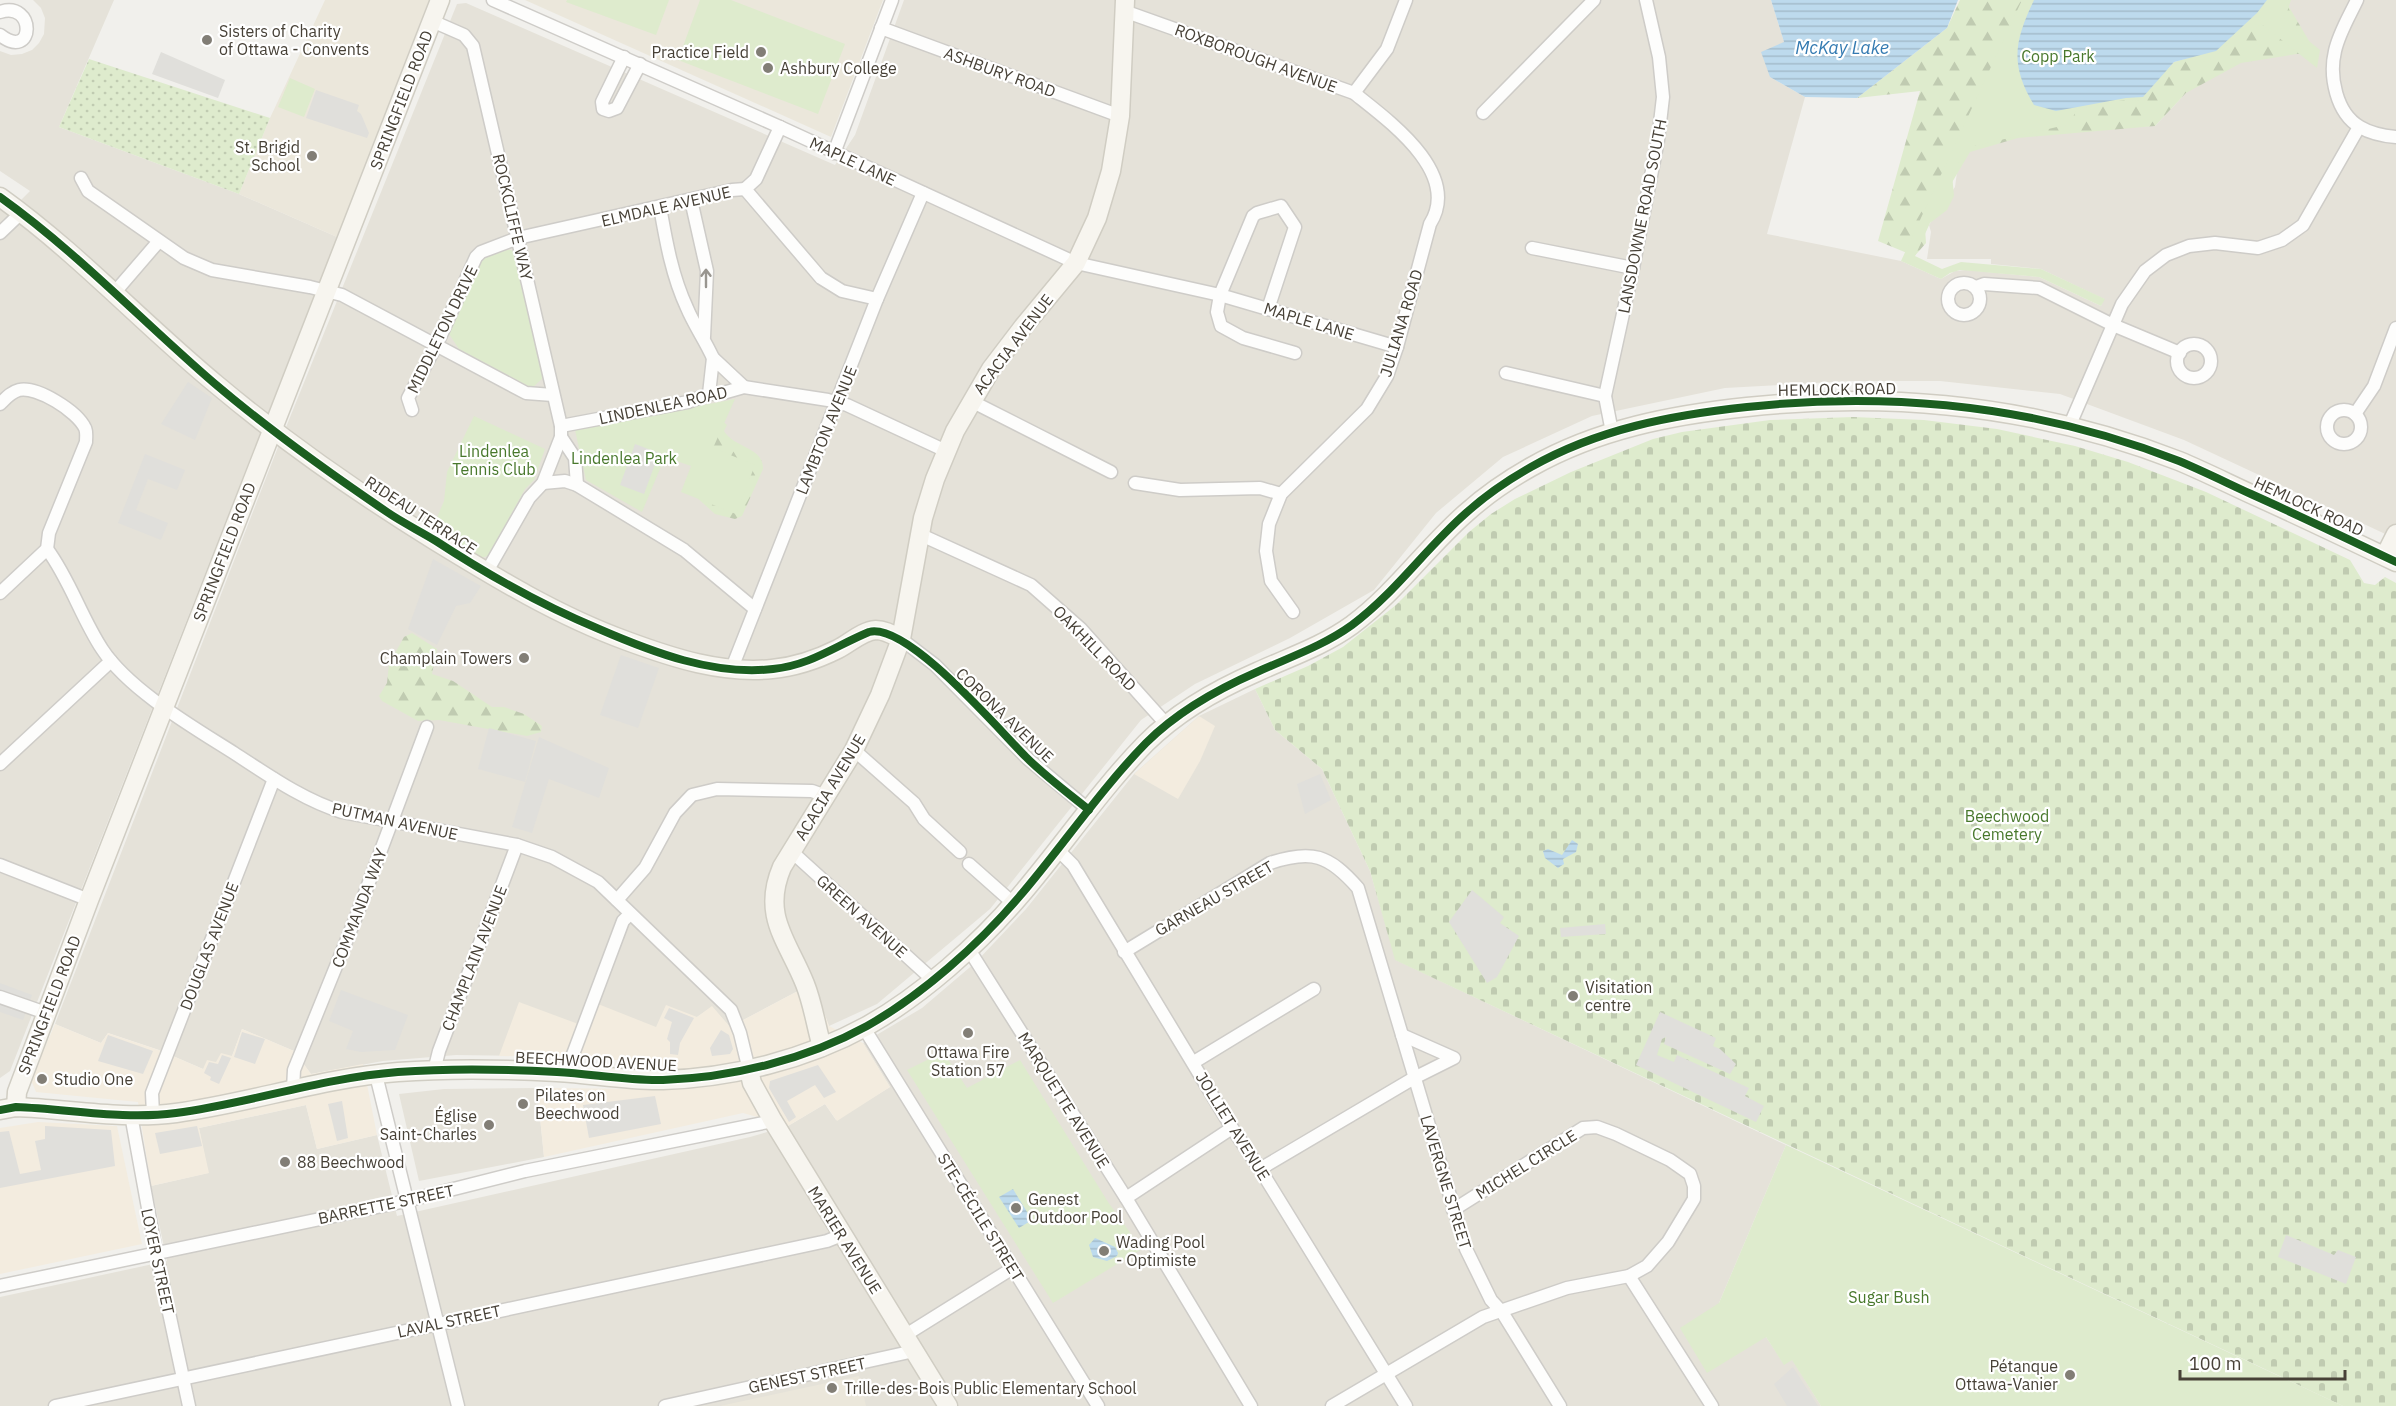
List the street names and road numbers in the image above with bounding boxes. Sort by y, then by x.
street label: ROXBOROUGH AVENUE [1172,19,1340,97]
street label: SPRINGFIELD ROAD [365,28,437,172]
street label: ASHBURY ROAD [941,43,1059,101]
street label: LANSDOWNE ROAD SOUTH [1613,117,1671,315]
street label: MAPLE LANE [807,132,899,190]
street label: ROCKCLIFFE WAY [489,152,537,283]
street label: ELMDALE AVENUE [599,181,733,231]
street label: MIDDLETON DRIVE [402,262,482,396]
street label: JULIANA ROAD [1375,267,1427,379]
street label: ACACIA AVENUE [969,290,1057,398]
street label: MAPLE LANE [1261,298,1357,344]
street label: LAMBTON AVENUE [791,363,861,497]
street label: HEMLOCK ROAD [1778,378,1896,400]
street label: LINDENLEA ROAD [597,382,729,428]
street label: RIDEAU TERRACE [361,471,481,559]
street label: HEMLOCK ROAD [2251,472,2367,540]
street label: SPRINGFIELD ROAD [188,480,260,624]
street label: OAKHILL ROAD [1049,601,1141,695]
street label: CORONA AVENUE [952,663,1058,767]
street label: ACACIA AVENUE [790,730,870,844]
street label: PUTMAN AVENUE [330,798,460,844]
street label: COMMANDA WAY [327,845,391,971]
street label: GARNEAU STREET [1151,856,1277,940]
street label: GREEN AVENUE [812,870,912,962]
street label: DOUGLAS AVENUE [175,879,243,1013]
street label: CHAMPLAIN AVENUE [437,882,511,1034]
street label: SPRINGFIELD ROAD [13,933,85,1077]
street label: MARQUETTE AVENUE [1014,1028,1114,1172]
street label: BEECHWOOD AVENUE [515,1047,677,1075]
street label: JOLLIET AVENUE [1192,1068,1274,1184]
street label: LAVERGNE STREET [1416,1113,1476,1251]
street label: MICHEL CIRCLE [1472,1125,1580,1203]
street label: STE-CÉCILE STREET [934,1149,1029,1285]
street label: BARRETTE STREET [316,1180,456,1228]
street label: MARIER AVENUE [804,1182,886,1298]
street label: LOYER STREET [137,1206,179,1316]
street label: LAVAL STREET [395,1300,503,1342]
street label: GENEST STREET [747,1353,867,1397]

